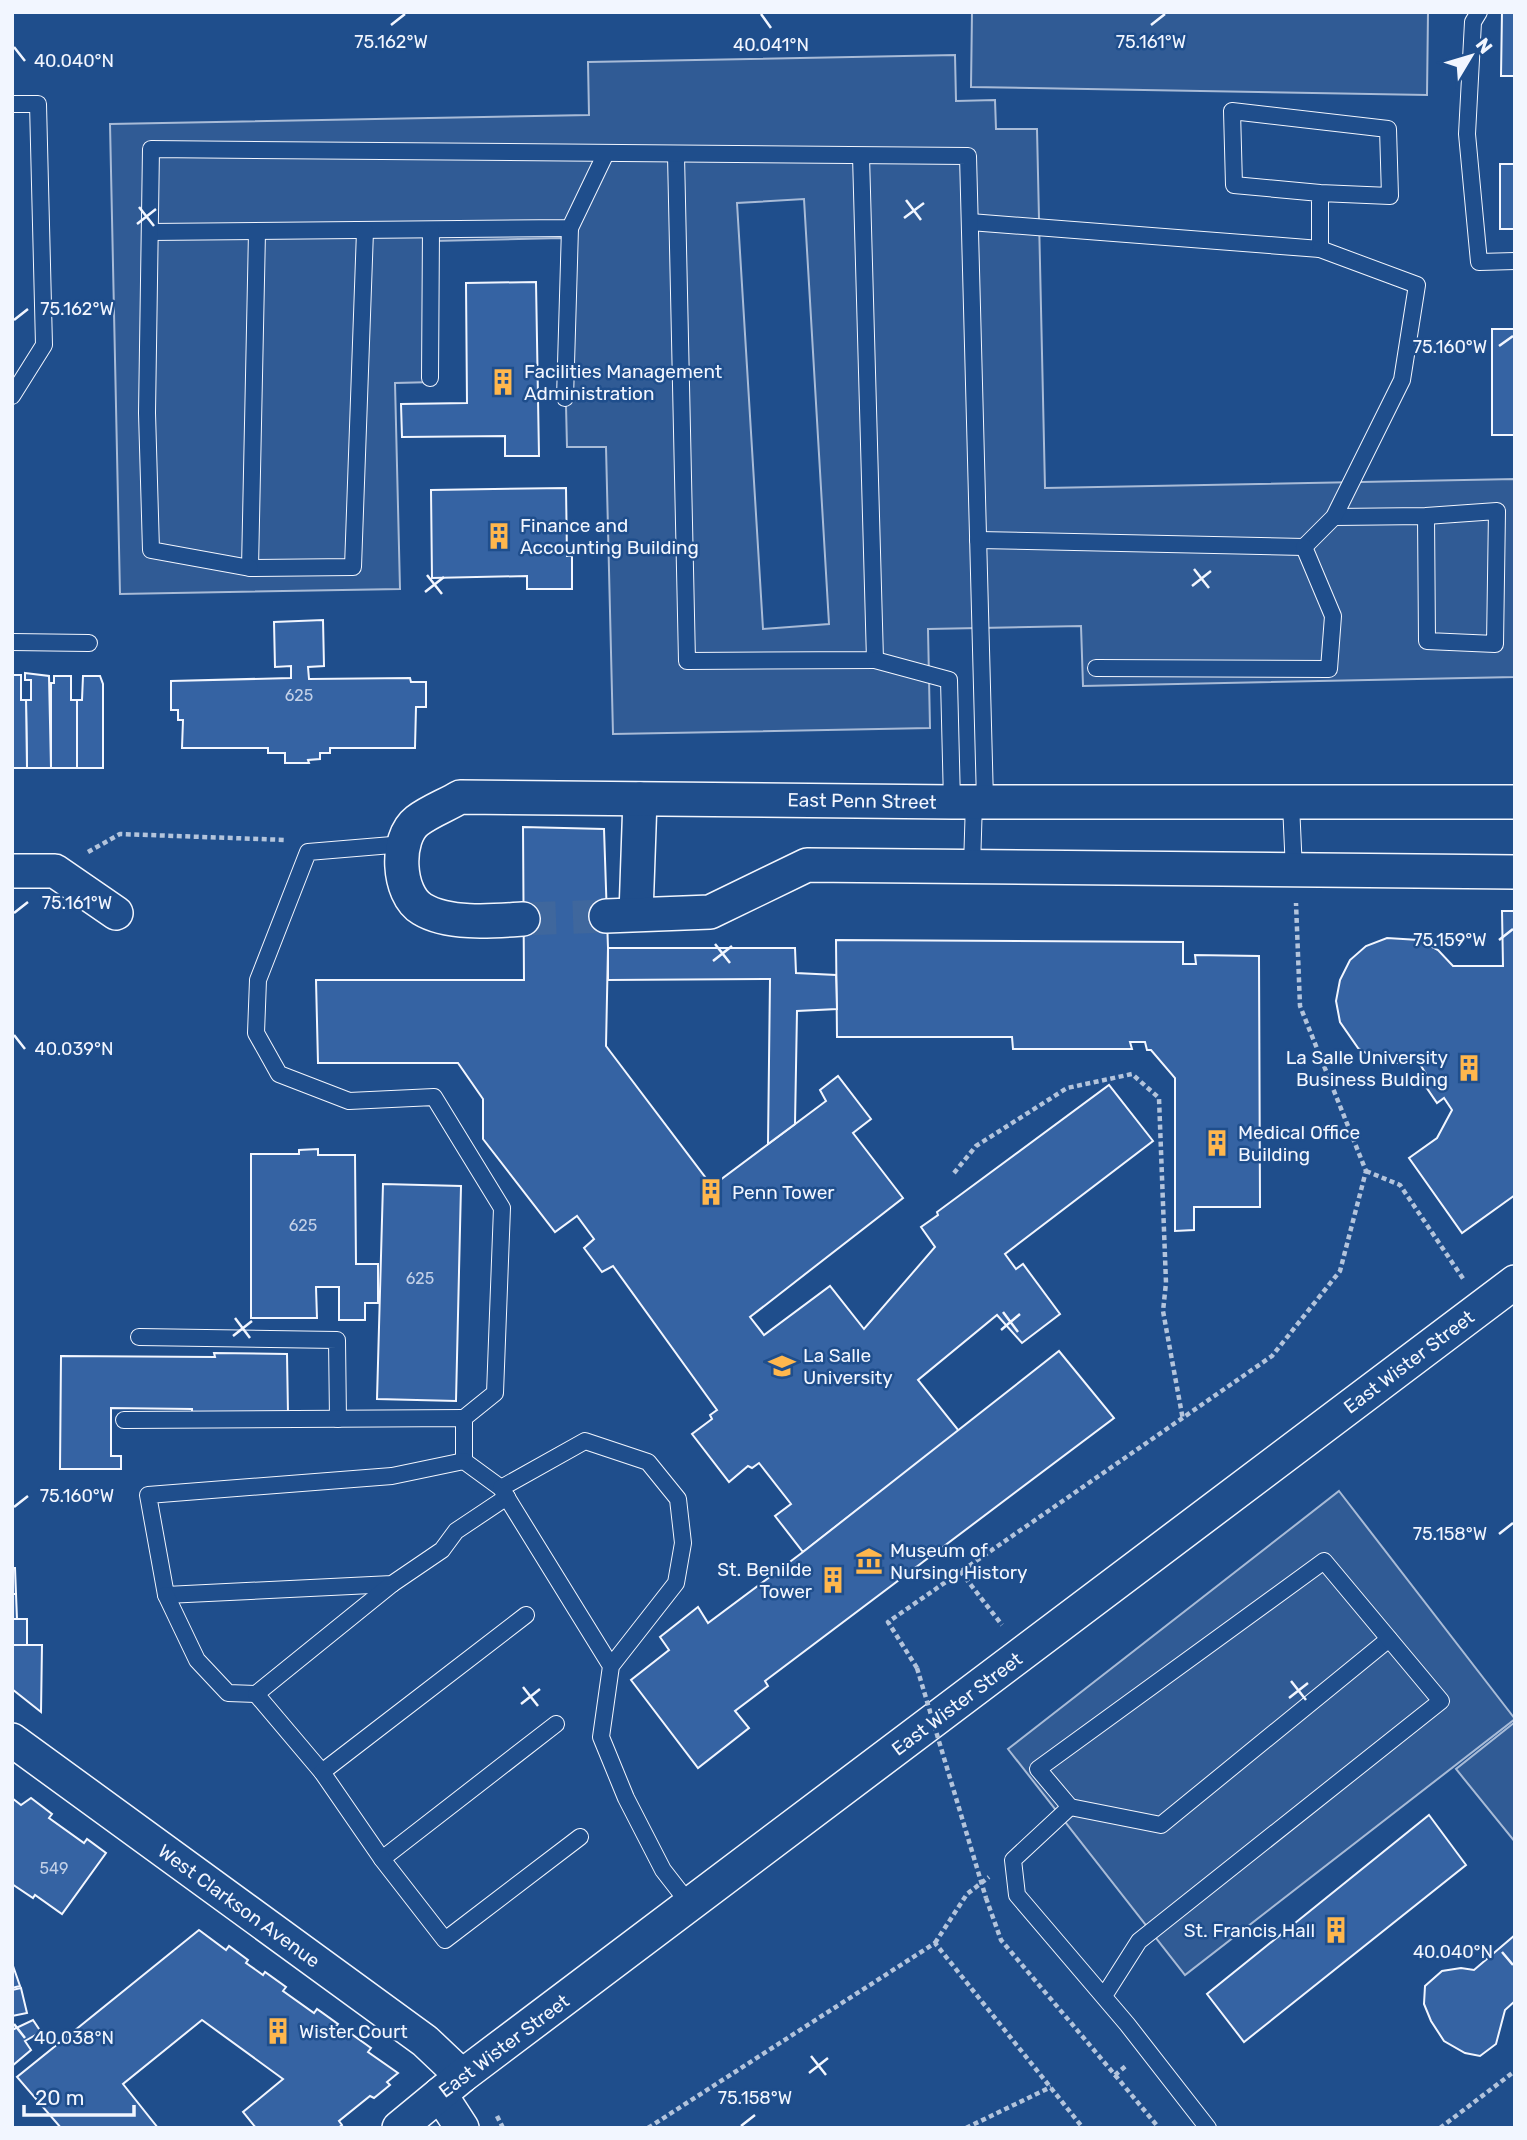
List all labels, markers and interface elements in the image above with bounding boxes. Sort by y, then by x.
north arrow [1436,21,1506,91]
text: 75.162°W [354,31,428,53]
text: 75.161°W [1116,31,1186,53]
text: N [1471,33,1497,58]
text: 40.041°N [733,34,809,56]
text: 40.040°N [34,50,114,72]
text: 75.162°W [40,298,114,320]
text: 75.160°W [1413,336,1487,358]
place label: Facilities Management Administration [524,360,723,405]
building icon: Facilities Management Administration [488,367,518,397]
place label: Finance and Accounting Building [520,514,699,559]
building icon: Finance and Accounting Building [484,521,514,551]
house number: 625 [285,686,313,705]
street label: East Penn Street [787,788,937,814]
text: 75.161°W [42,892,112,914]
text: 75.159°W [1413,929,1487,951]
text: 40.039°N [34,1038,114,1060]
place label: La Salle University Business Bulding [1286,1046,1448,1091]
building icon: La Salle University Business Bulding [1454,1053,1484,1083]
place label: Medical Office Building [1238,1121,1360,1166]
building icon: Medical Office Building [1202,1128,1232,1158]
building icon: Penn Tower [696,1177,726,1207]
place label: Penn Tower [732,1181,835,1204]
house number: 625 [289,1216,317,1235]
house number: 625 [406,1269,434,1288]
street label: East Wister Street [1339,1305,1479,1419]
place label: La Salle University [803,1344,893,1389]
school or university icon: La Salle University [767,1351,797,1381]
text: 75.160°W [40,1485,114,1507]
text: 75.158°W [1413,1523,1487,1545]
place label: Museum of Nursing History [890,1539,1028,1584]
museum icon: Museum of Nursing History [854,1546,884,1576]
place label: St. Benilde Tower [717,1558,813,1603]
building icon: St. Benilde Tower [818,1565,848,1595]
street label: East Wister Street [887,1647,1027,1761]
street label: West Clarkson Avenue [154,1839,324,1973]
house number: 549 [40,1859,68,1878]
building icon: St. Francis Hall [1321,1915,1351,1945]
place label: St. Francis Hall [1184,1919,1315,1942]
text: 40.040°N [1413,1941,1493,1963]
street label: East Wister Street [434,1989,574,2103]
building icon: Wister Court [263,2016,293,2046]
place label: Wister Court [299,2020,408,2043]
text: 40.038°N [34,2027,114,2049]
scale bar [24,2074,135,2118]
text: 20 m [35,2085,84,2110]
text: 75.158°W [718,2087,792,2109]

